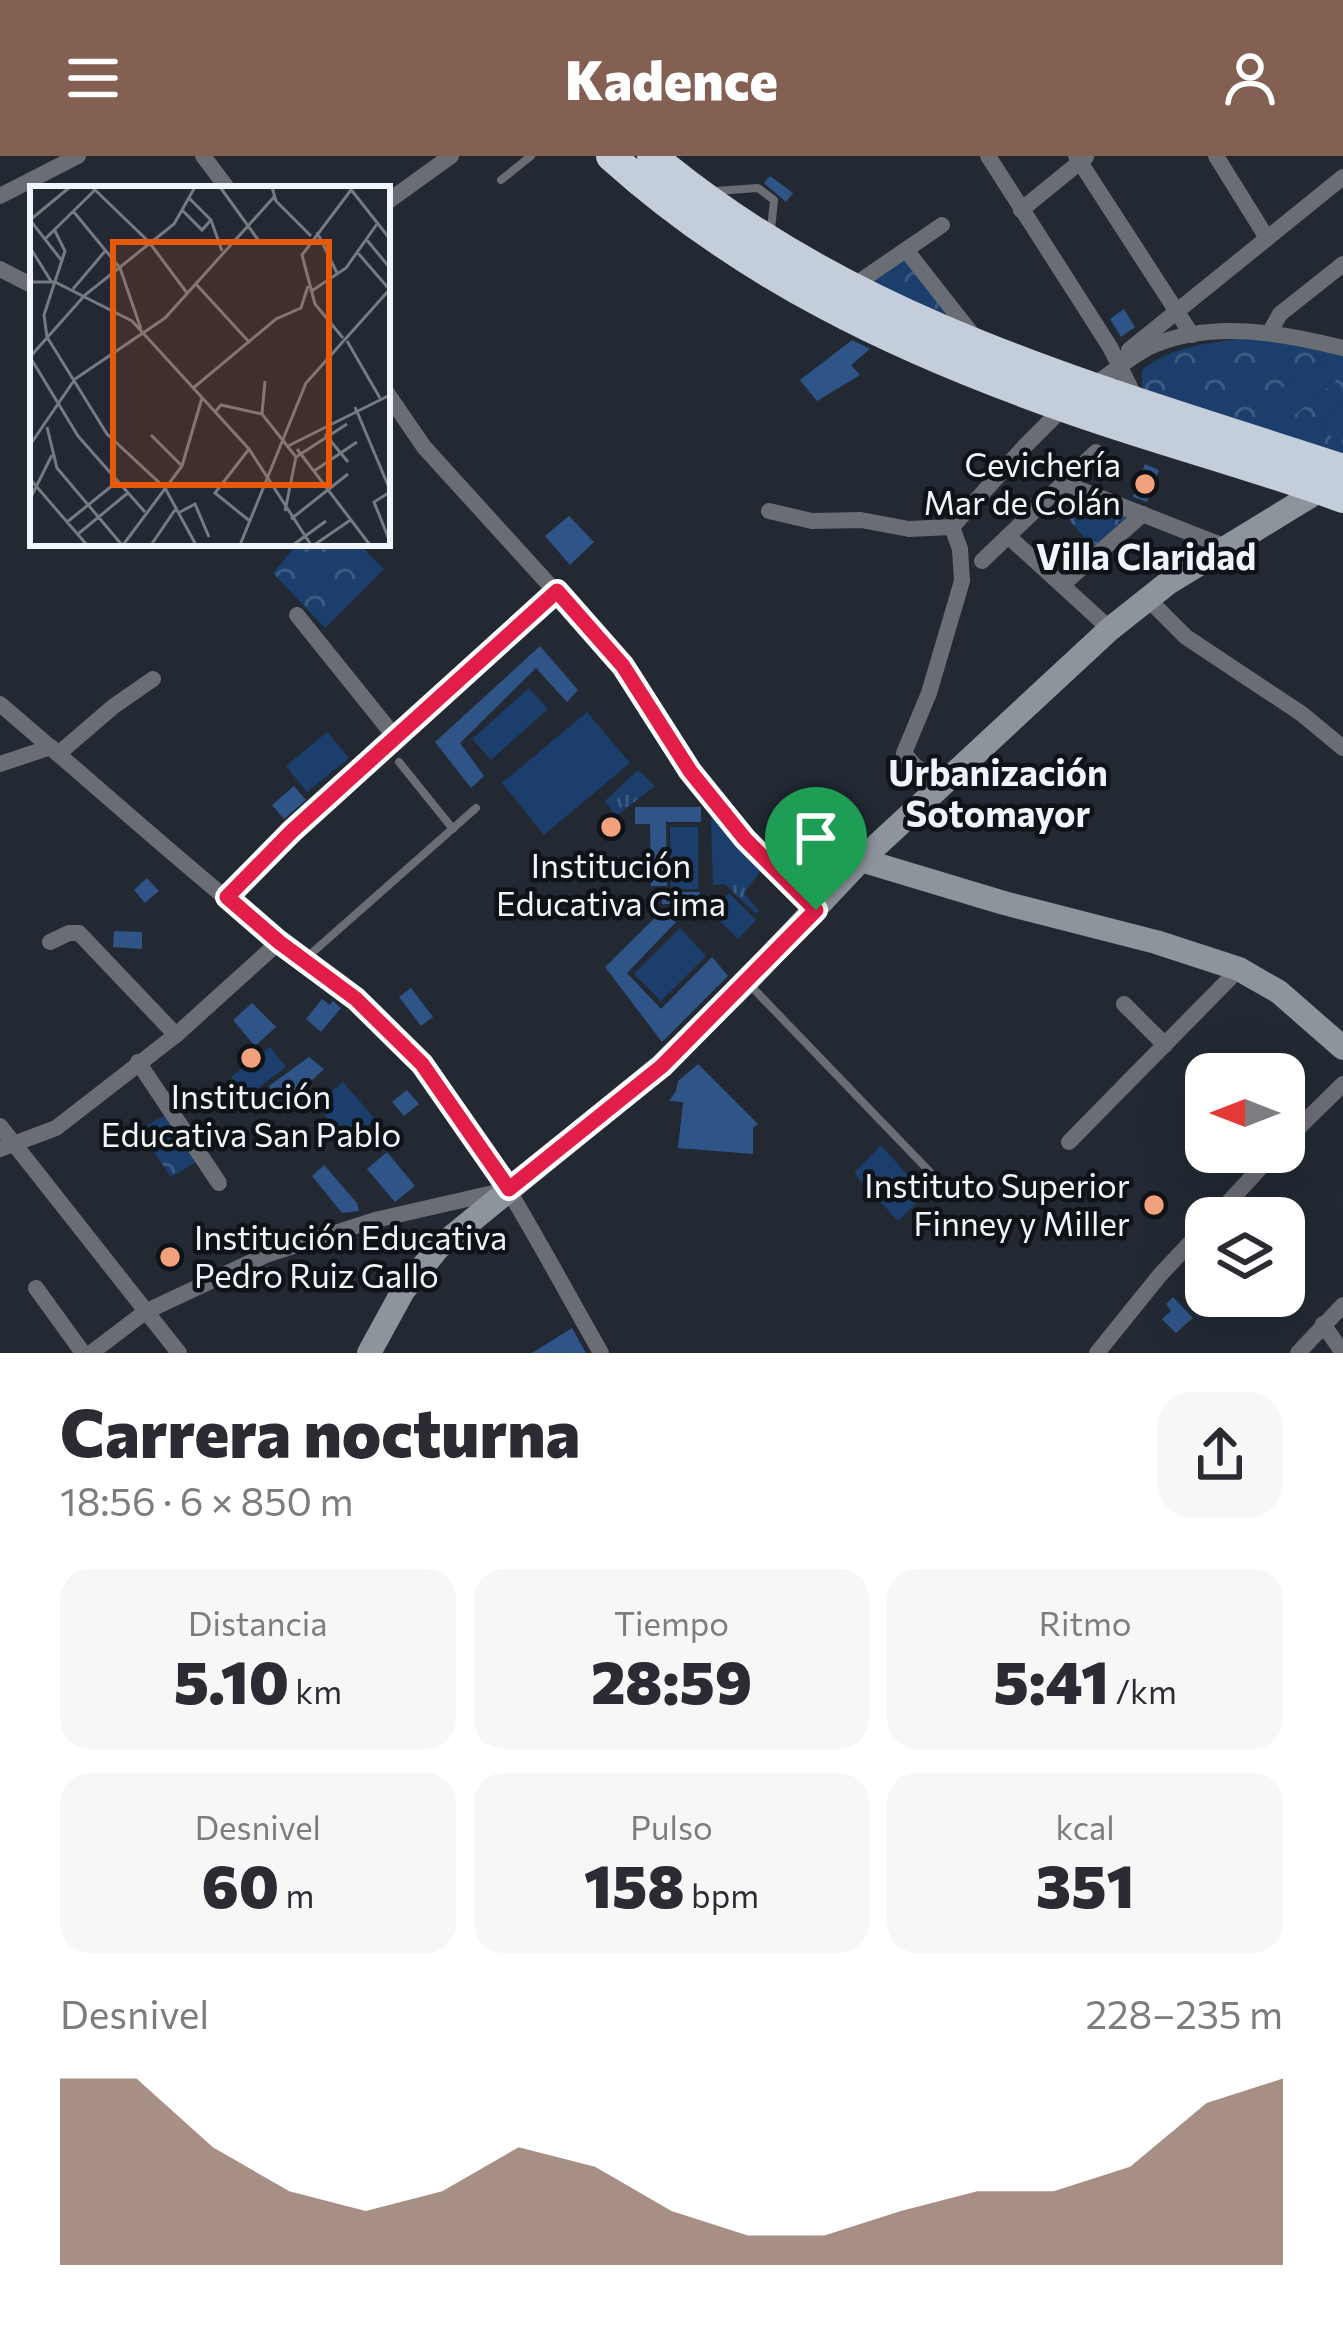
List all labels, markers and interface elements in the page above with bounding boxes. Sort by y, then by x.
icon: menu [60,45,126,111]
text: Kadence [565,45,778,111]
icon: person [1217,45,1283,111]
inset map [30,186,390,546]
place label: Cevichería Mar de Colán [923,443,1121,522]
marker: Cevichería Mar de Colán [1132,471,1158,497]
district label: Villa Claridad [1036,533,1256,577]
district label: Urbanización Sotomayor [888,749,1108,834]
pin [765,787,867,910]
icon: arrive [783,805,849,871]
marker: Institución Educativa Cima [598,814,624,840]
place label: Institución Educativa Cima [496,844,726,923]
marker: Institución Educativa San Pablo [238,1045,264,1071]
north arrow [1185,1053,1305,1173]
map controls [1185,1053,1305,1317]
place label: Institución Educativa San Pablo [101,1075,401,1154]
place label: Instituto Superior Finney y Miller [864,1164,1130,1243]
marker: Instituto Superior Finney y Miller [1141,1192,1167,1218]
button: layers [1185,1197,1305,1317]
place label: Institución Educativa Pedro Ruiz Gallo [194,1216,507,1295]
marker: Institución Educativa Pedro Ruiz Gallo [157,1244,183,1270]
text: Carrera nocturna [60,1390,580,1471]
button: share [1157,1392,1283,1518]
text: 18:56 · 6 × 850 m [60,1476,353,1524]
text: Distancia [188,1602,328,1643]
text: Tiempo [614,1602,729,1643]
text: Ritmo [1039,1602,1131,1643]
text: 5.10 [174,1643,289,1716]
text: 28:59 [591,1643,752,1716]
text: 5:41 [994,1643,1109,1716]
text: km [289,1670,342,1711]
text: /km [1109,1670,1177,1711]
text: Desnivel [195,1806,321,1847]
text: Pulso [630,1806,713,1847]
text: kcal [1056,1806,1115,1847]
text: 60 [201,1847,279,1920]
text: 158 [584,1847,685,1920]
text: 351 [1036,1847,1134,1920]
text: m [279,1874,314,1915]
text: bpm [685,1874,759,1915]
text: Desnivel [60,1989,209,2037]
text: 228–235 m [1085,1989,1283,2037]

